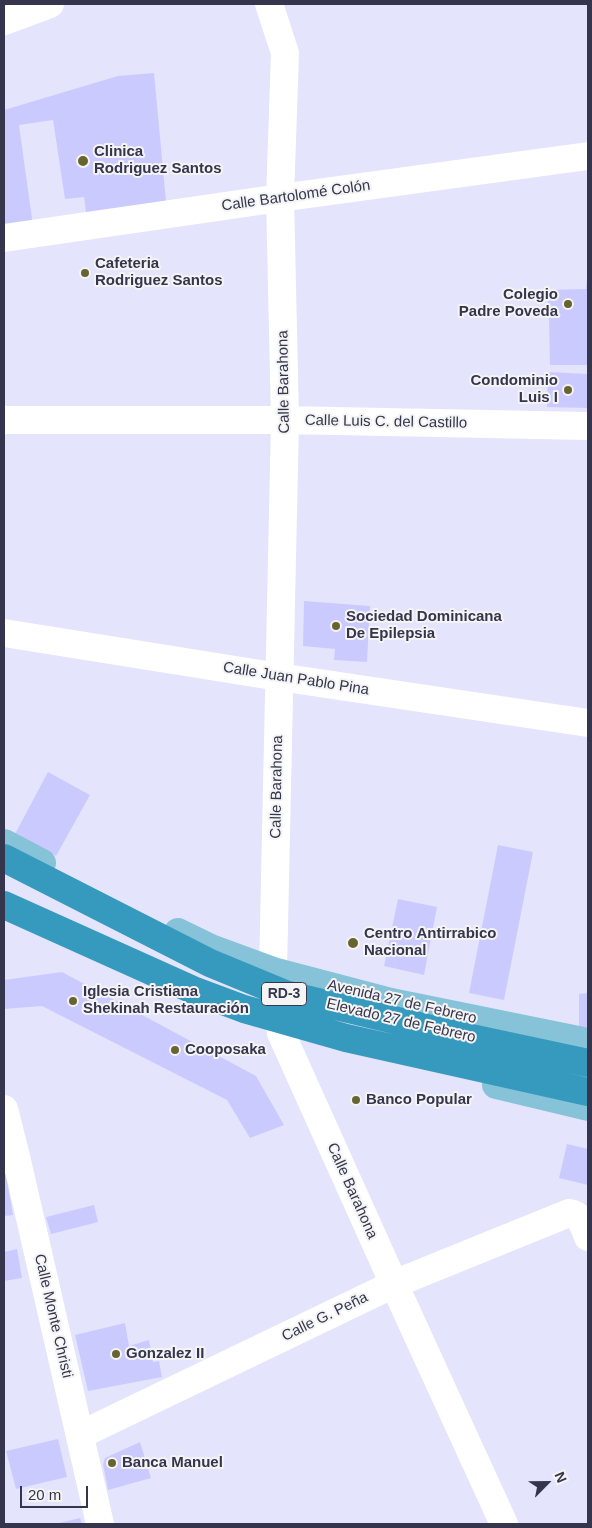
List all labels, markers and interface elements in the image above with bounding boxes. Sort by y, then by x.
place label: Clinica Rodriguez Santos [94,143,222,178]
marker: Clinica Rodriguez Santos [76,154,90,168]
street label: Calle Bartolomé Colón [220,177,372,215]
place label: Cafeteria Rodriguez Santos [95,255,223,290]
marker: Cafeteria Rodriguez Santos [79,267,91,279]
place label: Colegio Padre Poveda [459,286,558,321]
marker: Colegio Padre Poveda [562,298,574,310]
street label: Calle Barahona [274,330,294,434]
place label: Condominio Luis I [471,372,558,407]
marker: Condominio Luis I [562,384,574,396]
street label: Calle Luis C. del Castillo [305,412,467,432]
place label: Sociedad Dominicana De Epilepsia [346,608,502,643]
marker: Sociedad Dominicana De Epilepsia [330,620,342,632]
street label: Calle Juan Pablo Pina [222,659,370,699]
street label: Calle Barahona [267,735,287,839]
place label: Centro Antirrabico Nacional [364,925,497,960]
marker: Centro Antirrabico Nacional [346,936,360,950]
street label: Avenida 27 de Febrero [326,976,478,1028]
road number: RD-3 [262,982,306,1006]
place label: Iglesia Cristiana Shekinah Restauración [83,983,249,1018]
marker: Iglesia Cristiana Shekinah Restauración [67,995,79,1007]
street label: Elevado 27 de Febrero [325,995,477,1047]
place label: Cooposaka [185,1041,266,1059]
marker: Cooposaka [169,1044,181,1056]
place label: Banco Popular [366,1091,472,1109]
marker: Banco Popular [350,1094,362,1106]
street label: Calle Barahona [323,1140,381,1242]
street label: Calle Monte Christi [30,1252,76,1380]
street label: Calle G. Peña [279,1288,371,1346]
place label: Gonzalez II [126,1345,204,1363]
marker: Gonzalez II [110,1348,122,1360]
place label: Banca Manuel [122,1454,223,1472]
marker: Banca Manuel [106,1457,118,1469]
north arrow [522,1458,572,1508]
text: N [551,1469,570,1485]
scale bar [22,1476,90,1508]
text: 20 m [28,1486,61,1503]

